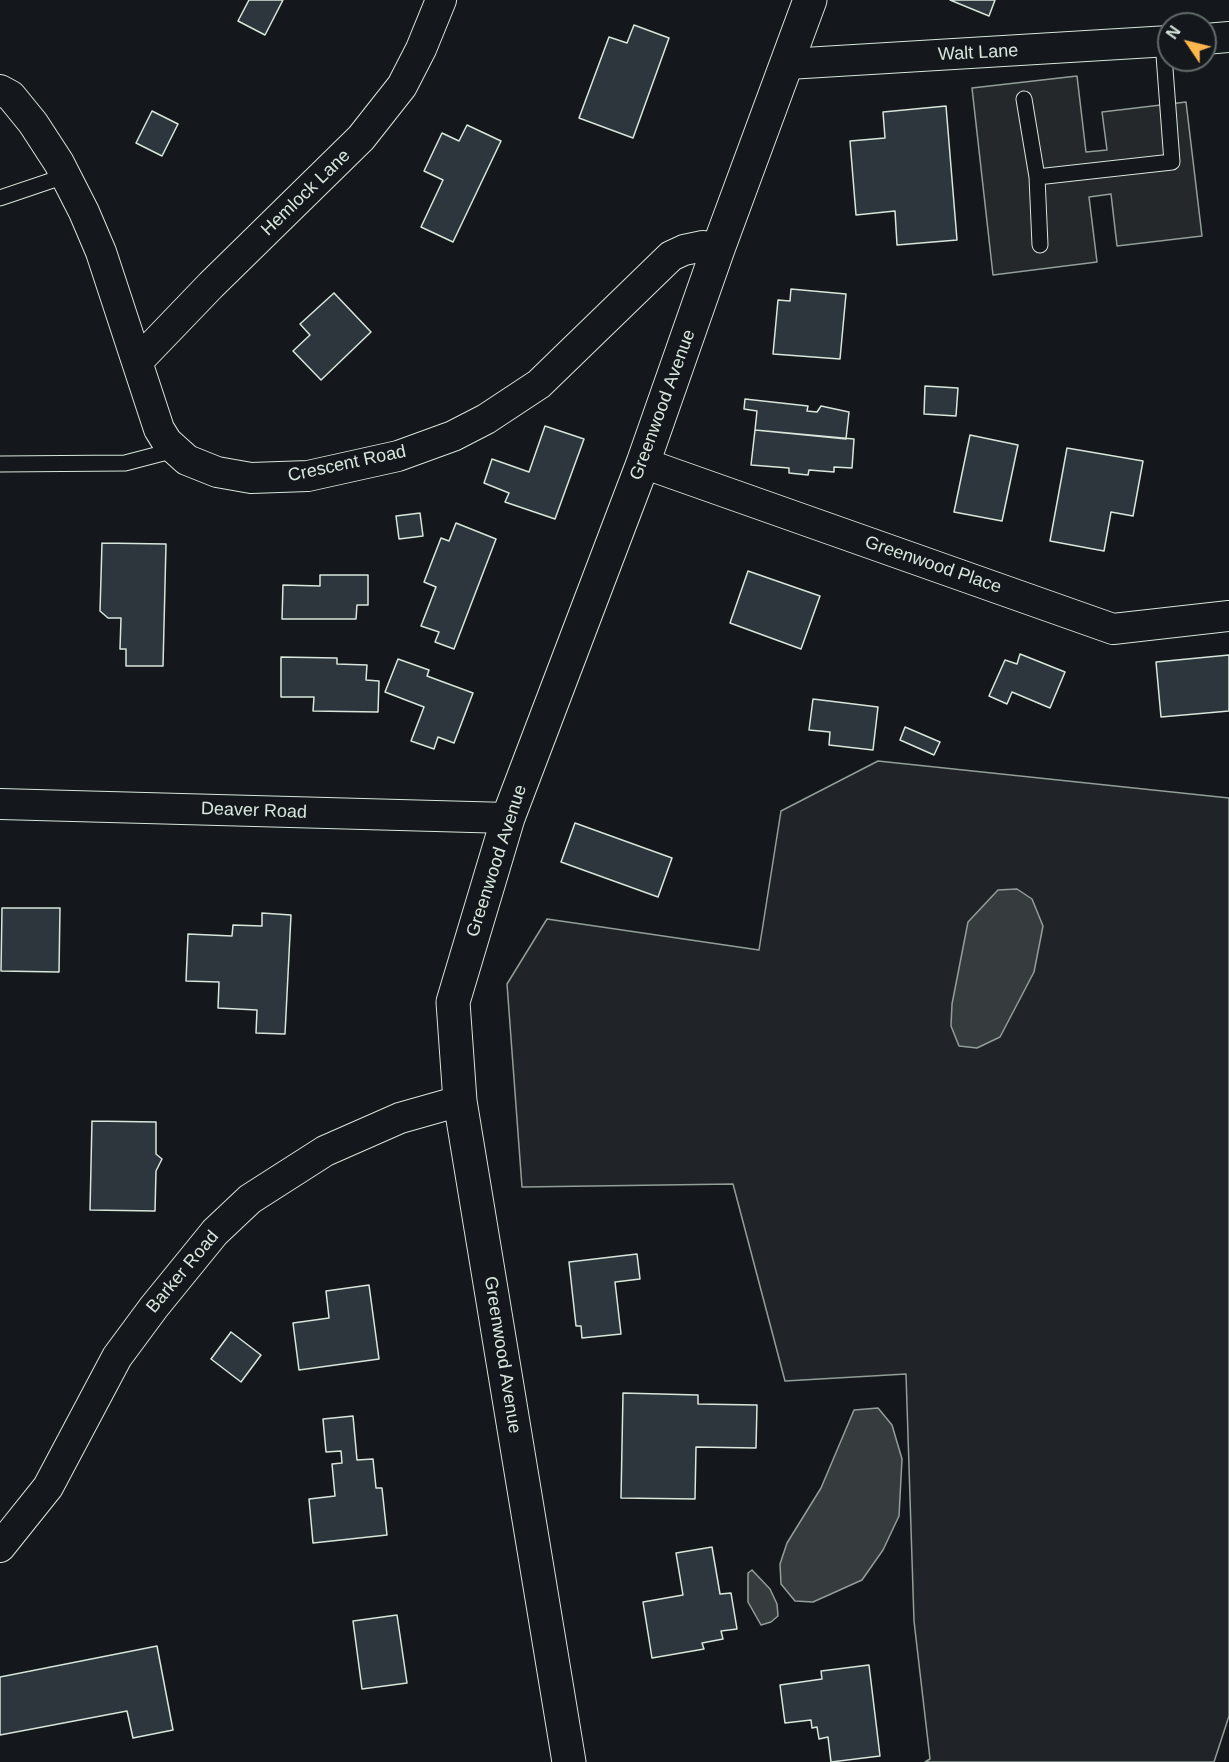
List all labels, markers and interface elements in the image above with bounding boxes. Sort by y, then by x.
north arrow [1157,12,1217,72]
text: N [1163,23,1184,42]
street label: Walt Lane [937,40,1019,66]
street label: Hemlock Lane [257,145,355,241]
street label: Greenwood Avenue [626,327,700,483]
street label: Crescent Road [286,441,408,487]
street label: Greenwood Place [862,531,1004,599]
street label: Greenwood Avenue [462,782,532,940]
street label: Deaver Road [201,798,307,824]
street label: Barker Road [142,1226,224,1318]
street label: Greenwood Avenue [479,1275,525,1435]

